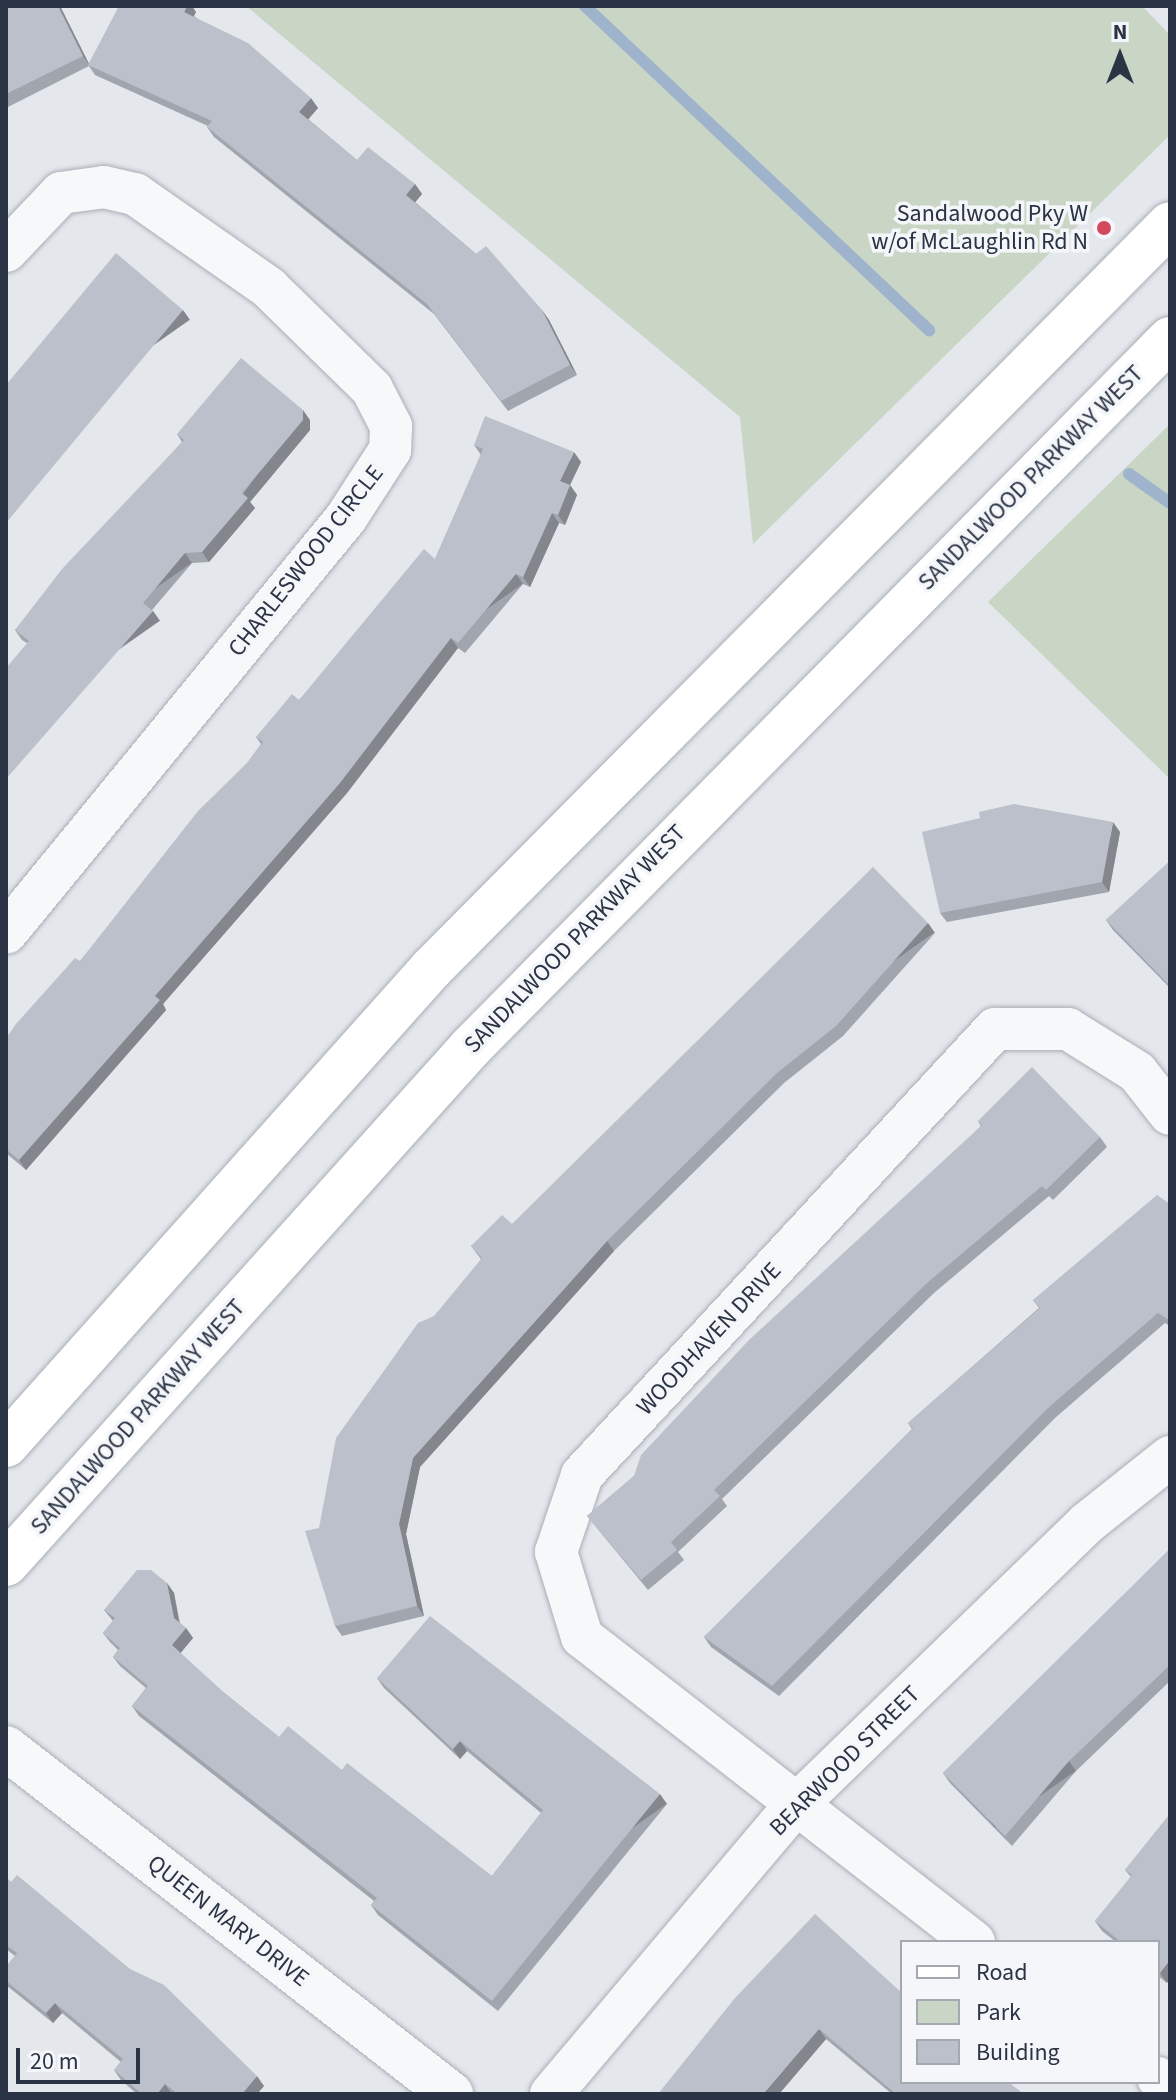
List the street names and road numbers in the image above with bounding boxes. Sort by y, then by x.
street label: SANDALWOOD PARKWAY WEST [912,359,1150,597]
street label: CHARLESWOOD CIRCLE [222,460,390,662]
street label: SANDALWOOD PARKWAY WEST [458,819,692,1059]
street label: WOODHAVEN DRIVE [631,1256,787,1422]
street label: SANDALWOOD PARKWAY WEST [25,1293,251,1541]
street label: BEARWOOD STREET [764,1680,926,1842]
street label: QUEEN MARY DRIVE [141,1849,315,1993]

